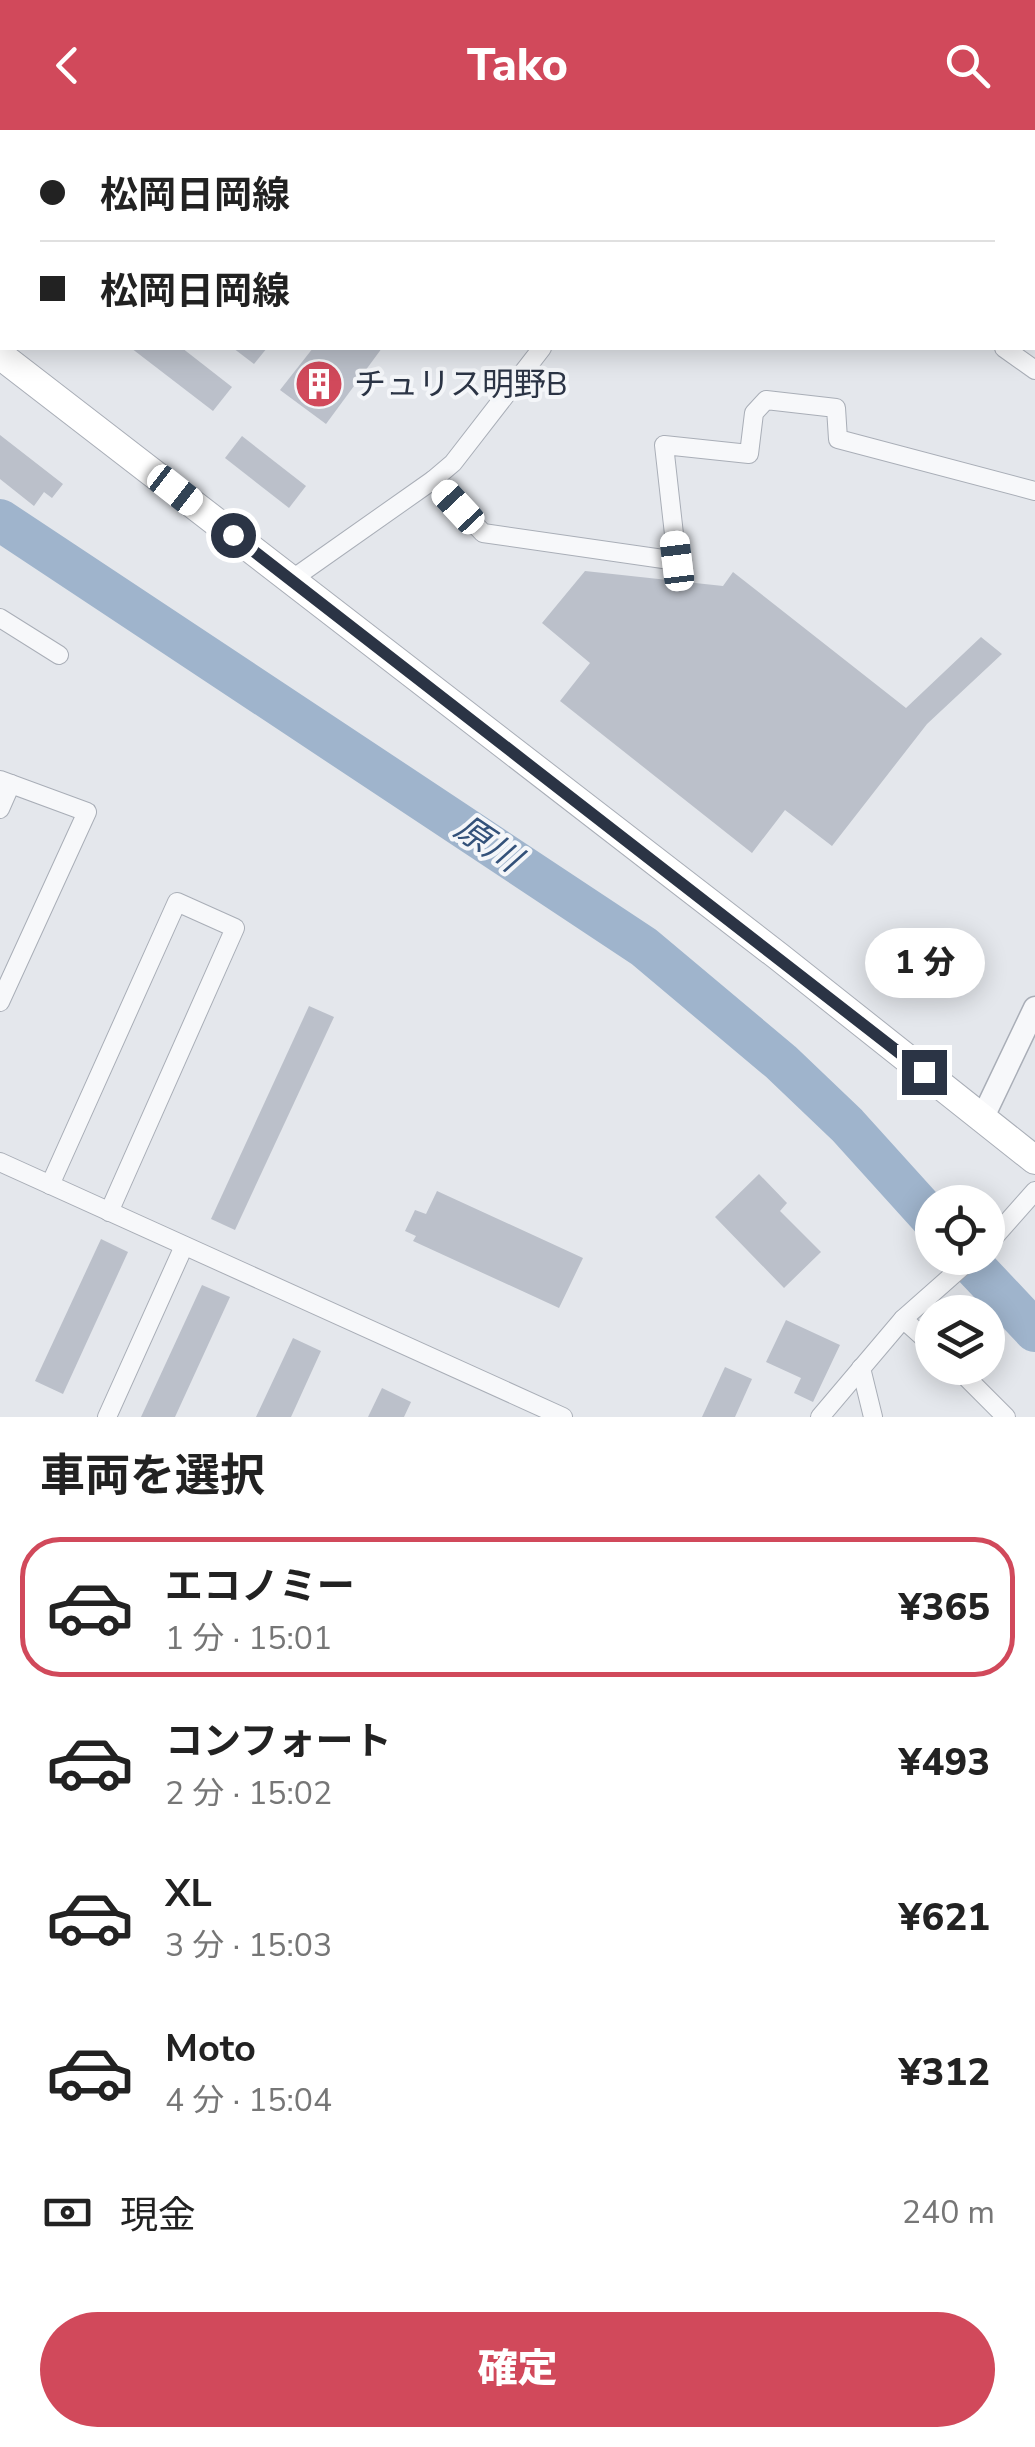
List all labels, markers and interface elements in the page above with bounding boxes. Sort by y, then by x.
text: Tako [467,35,568,96]
icon: back [40,38,95,93]
icon: search [940,38,995,93]
text: 松岡日岡線 [100,170,290,221]
text: 松岡日岡線 [100,266,290,317]
building icon: チュリス明野B [293,358,345,410]
place label: チュリス明野B [354,363,568,406]
car [142,460,208,520]
car [427,475,489,539]
route start [211,513,256,558]
car [658,529,696,593]
water label: 原川 [446,804,533,885]
callout: 1 分 [864,927,984,997]
text: 1 分 [895,941,955,984]
route end [902,1050,947,1095]
map controls [915,1185,1005,1385]
button: locate [915,1185,1005,1275]
button: layers [915,1295,1005,1385]
text: 車両を選択 [40,1446,265,1507]
text: エコノミー [165,1561,355,1612]
icon: car [45,1562,135,1652]
text: ¥365 [899,1582,990,1633]
text: 1 分 · 15:01 [165,1617,332,1660]
text: コンフォート [165,1716,392,1767]
icon: car [45,1717,135,1807]
text: ¥493 [899,1737,990,1788]
text: 2 分 · 15:02 [165,1772,332,1815]
text: XL [165,1868,212,1919]
icon: car [45,1872,135,1962]
text: ¥621 [899,1892,990,1943]
text: 3 分 · 15:03 [165,1924,332,1967]
text: Moto [165,2023,256,2074]
icon: car [45,2027,135,2117]
text: ¥312 [899,2047,990,2098]
text: 4 分 · 15:04 [165,2079,332,2122]
icon: cash [40,2185,95,2240]
text: 現金 [120,2190,196,2241]
text: 240 m [902,2191,995,2234]
button: 確定 [40,2312,995,2427]

